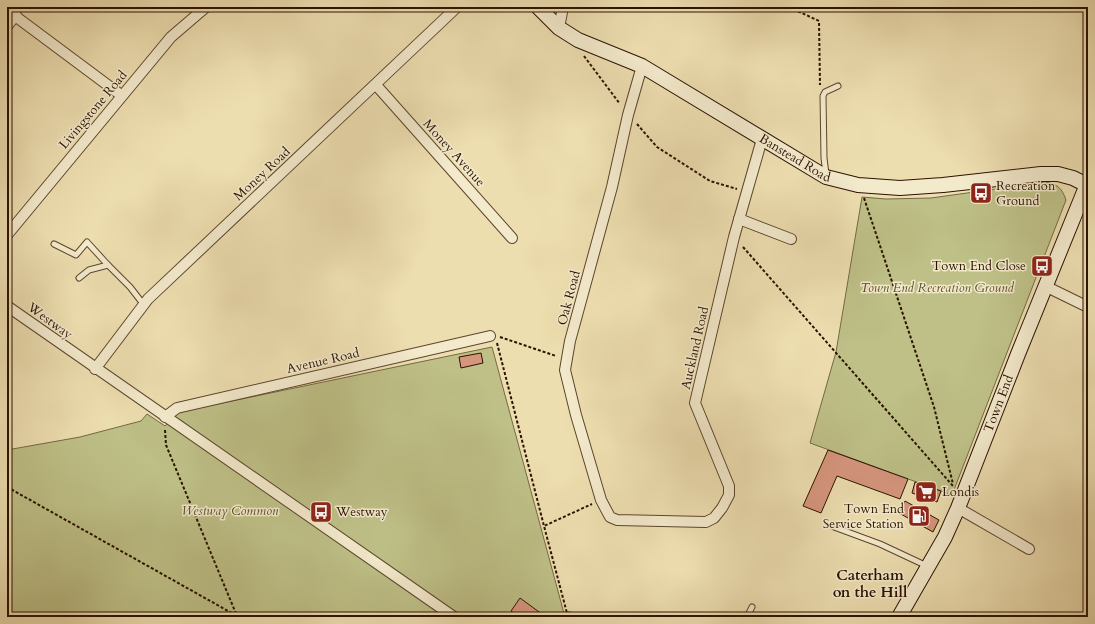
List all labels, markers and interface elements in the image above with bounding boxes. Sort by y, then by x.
street label: Livingstone Road [55,67,131,153]
street label: Money Avenue [419,115,489,191]
street label: Banstead Road [756,130,832,187]
street label: Money Road [230,143,294,205]
place label: Recreation Ground [996,177,1056,210]
bus stop icon: Recreation Ground [968,180,994,206]
bus stop icon: Town End Close [1029,253,1055,279]
place label: Town End Close [932,257,1026,275]
street label: Oak Road [553,269,585,327]
park label: Town End Recreation Ground [860,279,1015,297]
street label: Westway [23,298,76,344]
street label: Auckland Road [677,305,713,391]
street label: Avenue Road [285,344,361,378]
street label: Town End [979,372,1018,435]
supermarket icon: Londis [913,479,939,505]
place label: Londis [942,483,979,501]
bus stop icon: Westway [308,499,334,525]
place label: Town End Service Station [823,500,905,533]
park label: Westway Common [182,502,279,520]
place label: Westway [335,503,388,521]
fuel station icon: Town End Service Station [906,503,932,529]
district label: Caterham on the Hill [833,565,908,602]

